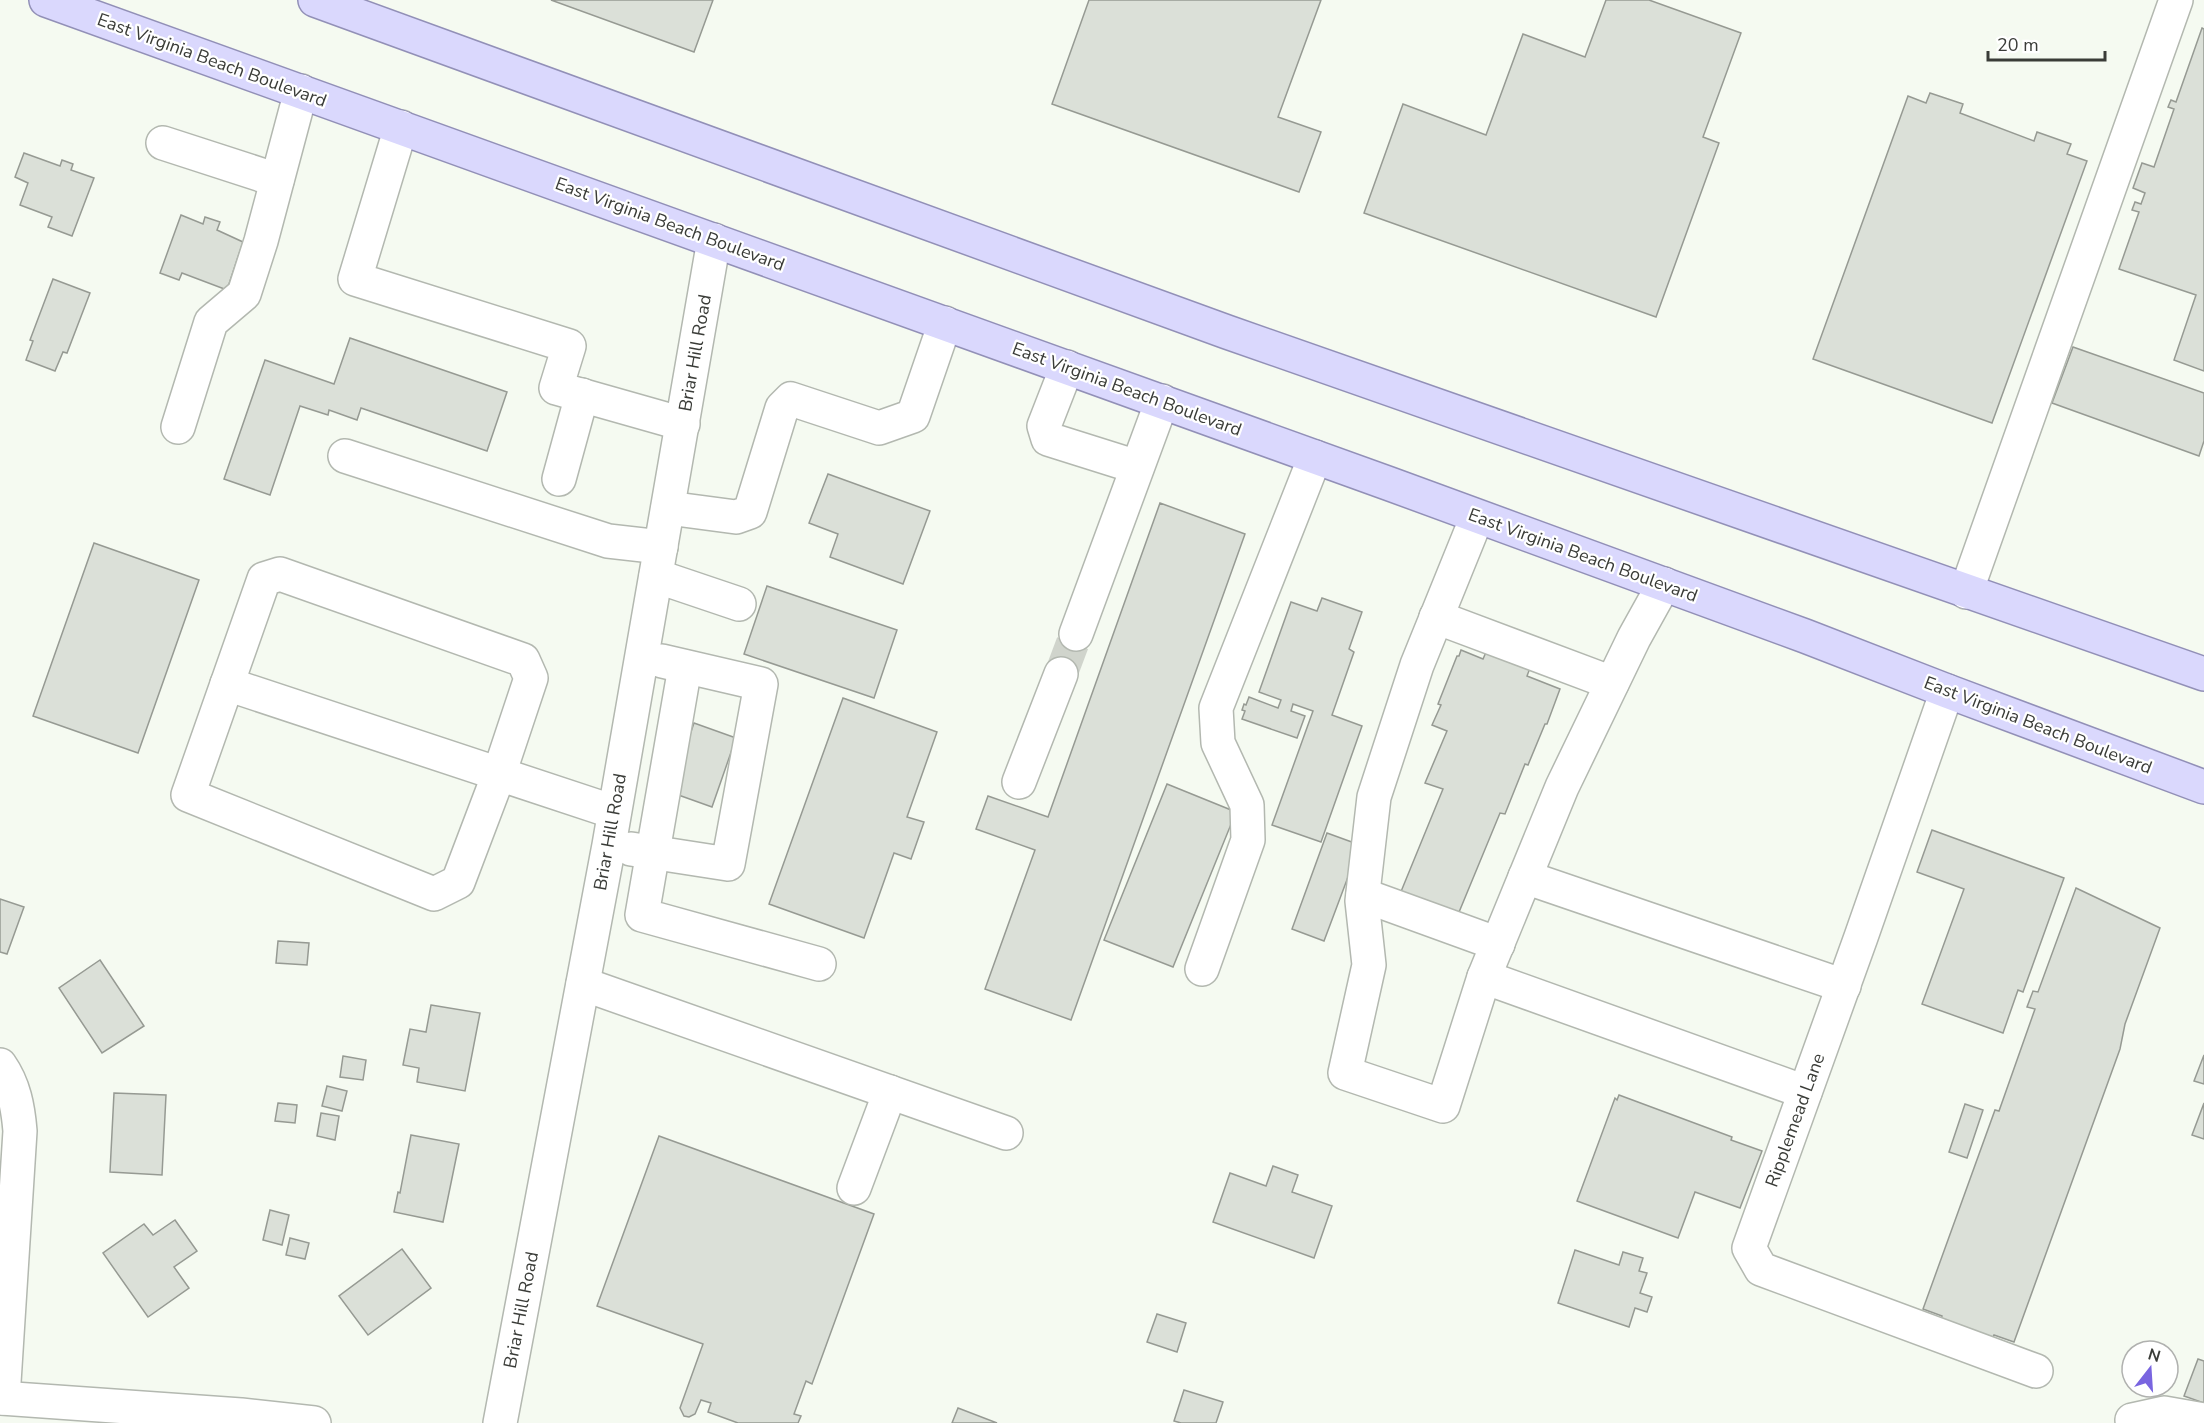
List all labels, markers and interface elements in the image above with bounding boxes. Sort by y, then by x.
street label: East Virginia Beach Boulevard [94,7,330,113]
scale bar [1988,24,2105,62]
text: 20 m [1997,33,2039,57]
street label: East Virginia Beach Boulevard [552,171,788,277]
street label: Briar Hill Road [673,293,717,413]
street label: East Virginia Beach Boulevard [1009,336,1245,442]
street label: East Virginia Beach Boulevard [1465,502,1701,608]
street label: East Virginia Beach Boulevard [1921,670,2155,780]
street label: Briar Hill Road [588,772,632,892]
street label: Ripplemead Lane [1760,1050,1830,1190]
street label: Briar Hill Road [498,1250,544,1370]
north arrow [2120,1339,2180,1399]
text: N [2145,1343,2163,1368]

